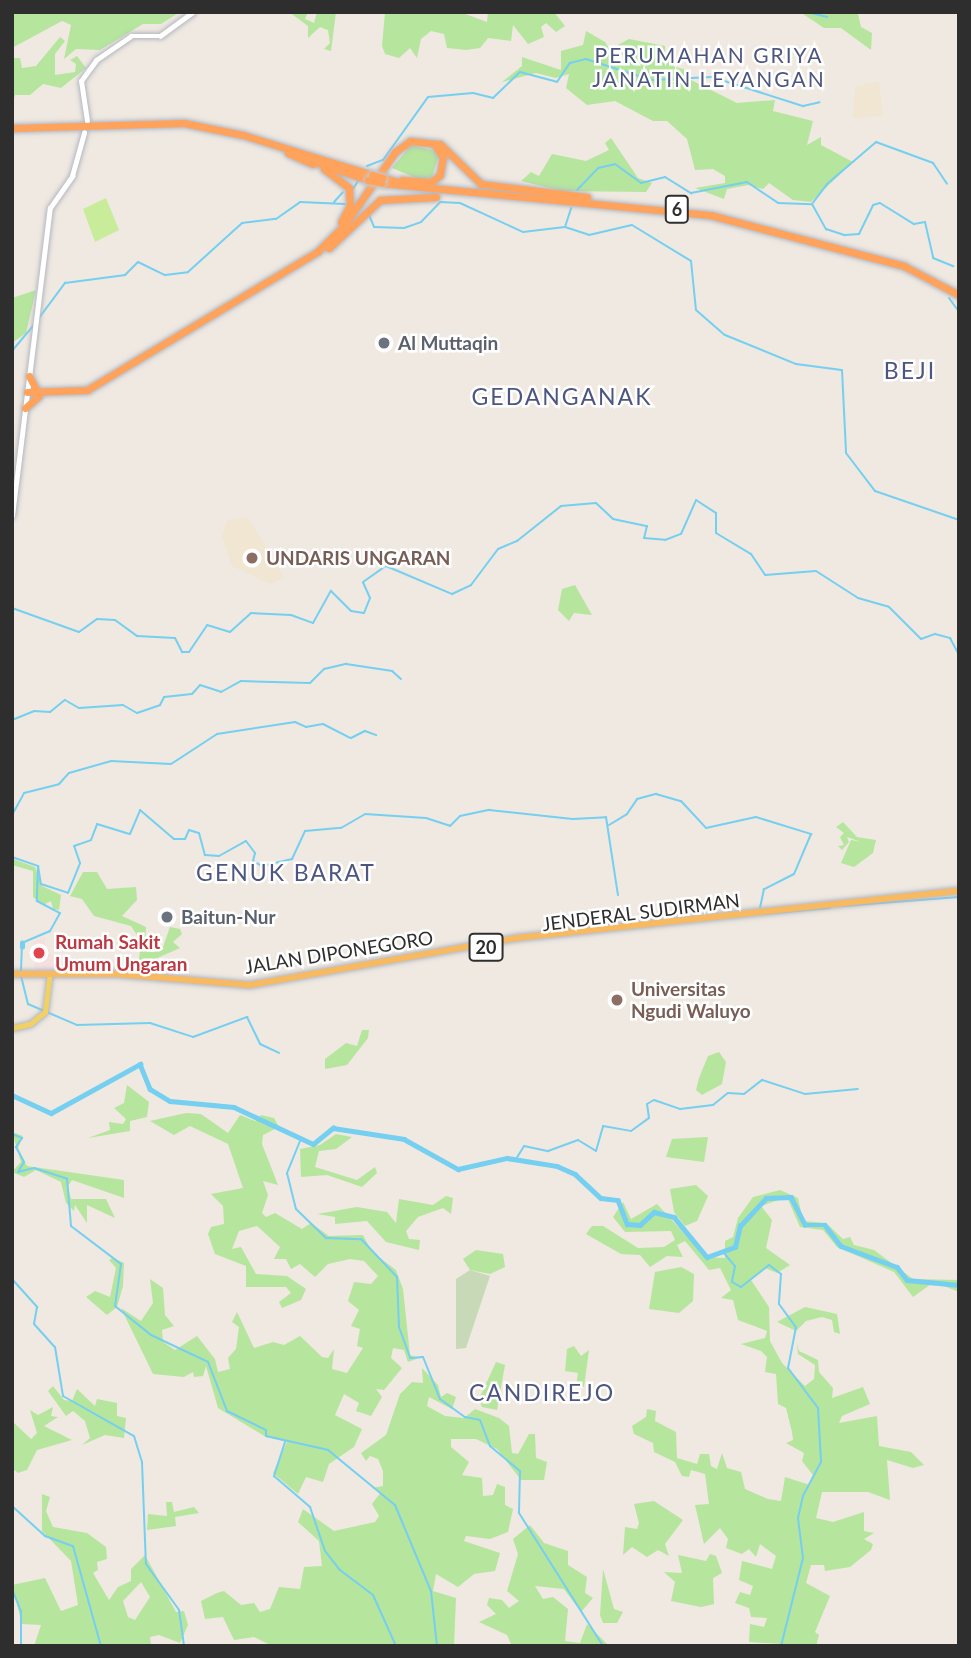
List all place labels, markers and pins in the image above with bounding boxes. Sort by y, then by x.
place label: Al Muttaqin [398,332,498,354]
marker: Al Muttaqin [376,335,392,351]
place label: UNDARIS UNGARAN [266,547,450,569]
marker: UNDARIS UNGARAN [244,550,260,566]
place label: Baitun-Nur [181,906,276,928]
marker: Baitun-Nur [159,909,175,925]
place label: Rumah Sakit Umum Ungaran [55,931,187,975]
marker: Rumah Sakit Umum Ungaran [29,943,49,963]
place label: Universitas Ngudi Waluyo [631,978,751,1022]
marker: Universitas Ngudi Waluyo [609,992,625,1008]

